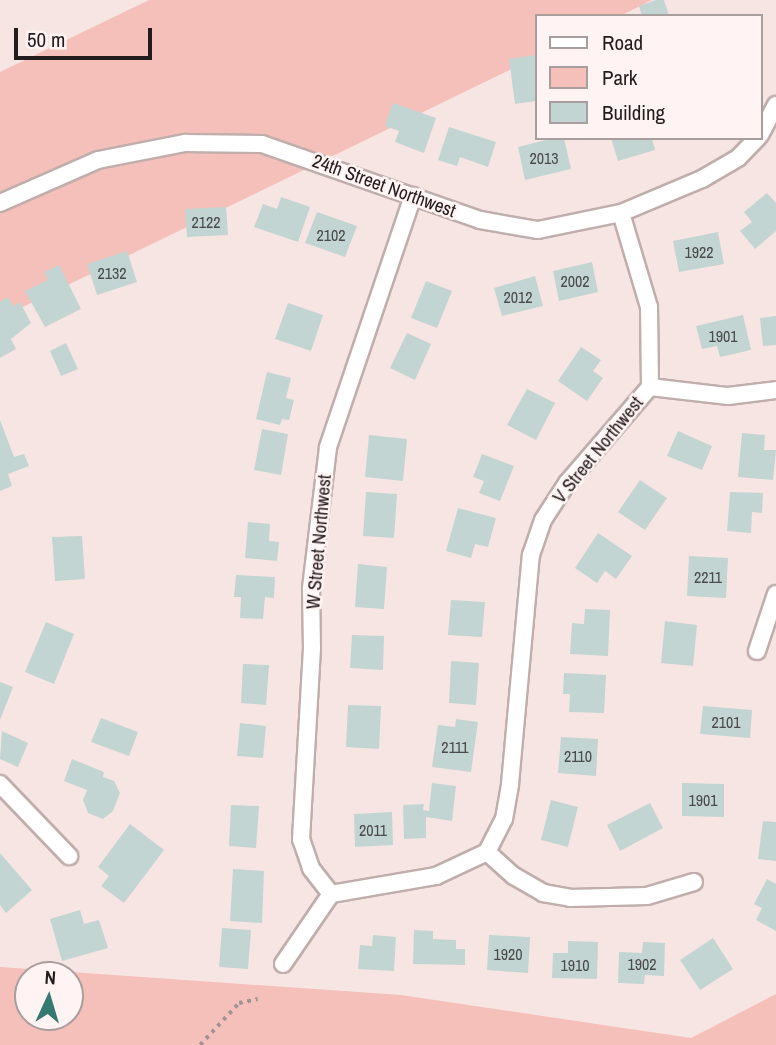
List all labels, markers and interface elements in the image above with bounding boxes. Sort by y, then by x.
scale bar [18,14,156,58]
legend [534,14,762,140]
text: 50 m [27,25,65,54]
text: Road [602,28,643,57]
text: Park [602,63,637,92]
text: Building [602,98,665,127]
house number: 2013 [529,148,559,168]
street label: 24th Street Northwest [309,150,459,222]
house number: 2122 [191,212,221,232]
house number: 2102 [316,225,346,245]
house number: 1922 [684,242,714,262]
house number: 2132 [97,263,127,283]
house number: 2002 [560,271,590,291]
house number: 2012 [503,287,533,307]
house number: 1901 [708,326,738,346]
street label: V Street Northwest [548,392,648,508]
street label: W Street Northwest [302,474,336,610]
house number: 2211 [694,567,722,587]
house number: 2101 [711,712,741,732]
house number: 2111 [441,737,469,757]
house number: 2110 [564,746,592,766]
house number: 1901 [688,790,718,810]
house number: 2011 [359,820,387,840]
house number: 1920 [493,944,523,964]
house number: 1902 [627,954,657,974]
house number: 1910 [560,955,590,975]
north arrow [14,961,84,1031]
text: N [44,964,57,990]

